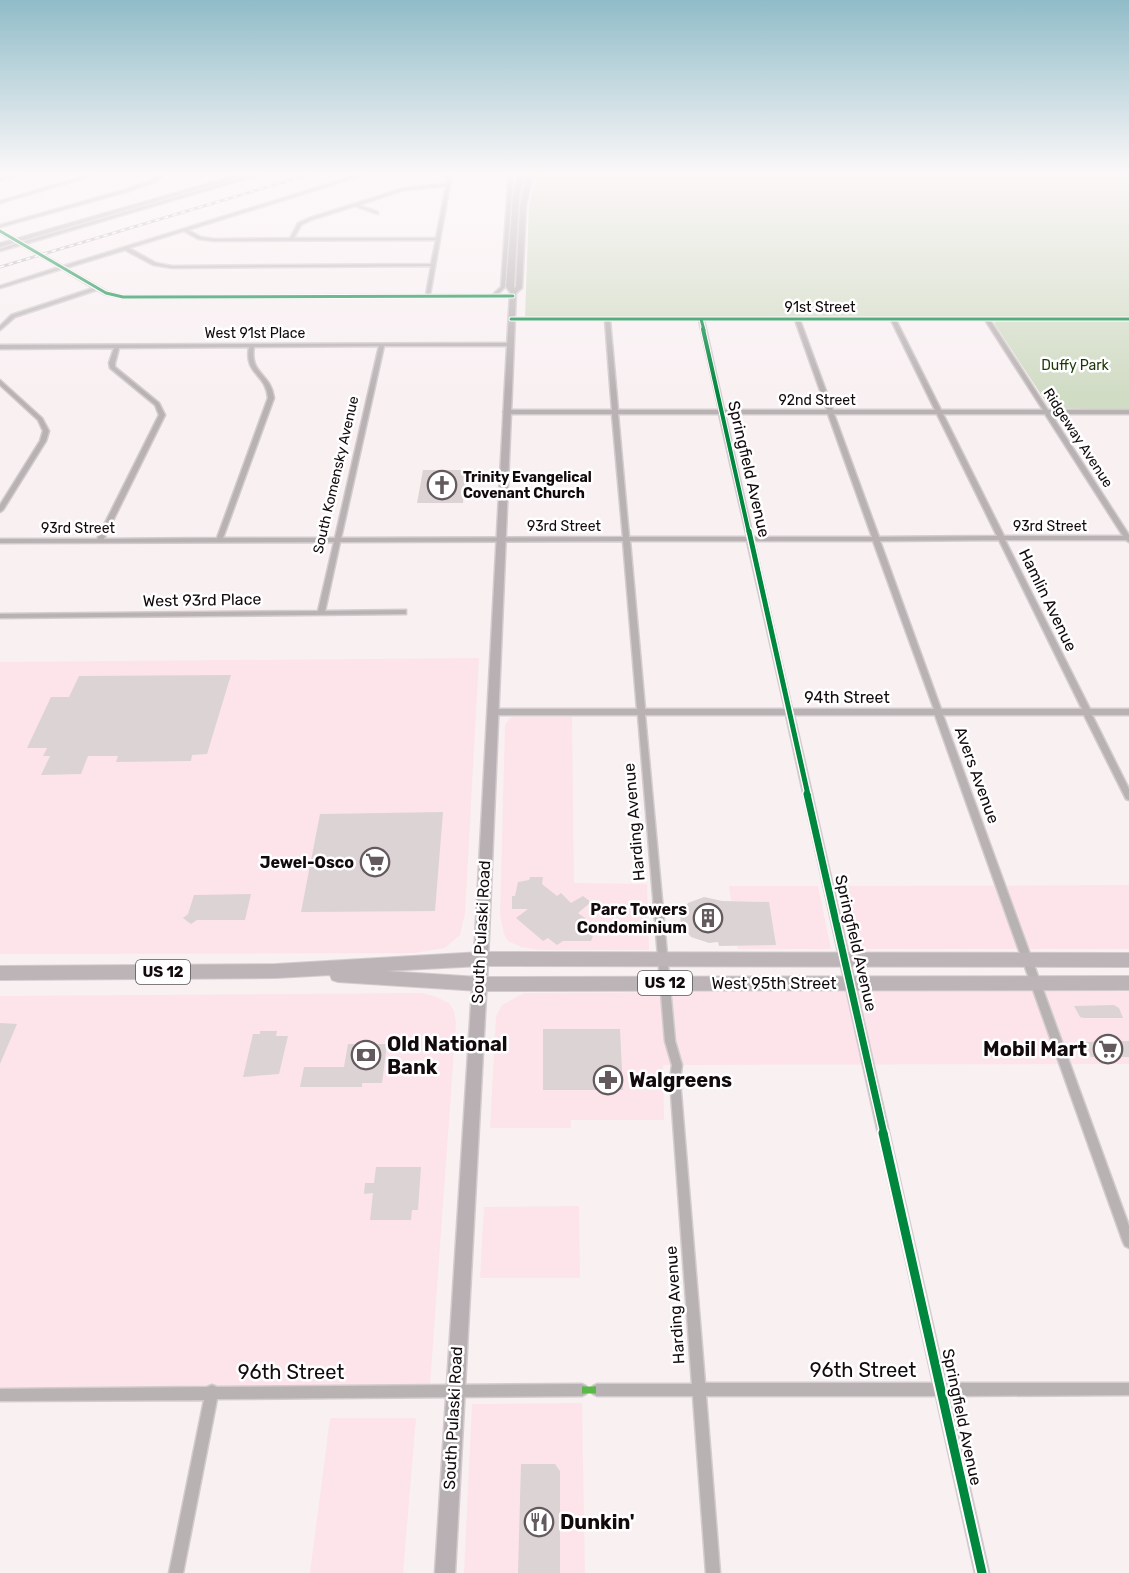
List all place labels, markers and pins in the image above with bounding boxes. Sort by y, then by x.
church icon: Trinity Evangelical Covenant Church [426,469,458,501]
place label: Trinity Evangelical Covenant Church [463,469,592,502]
supermarket icon: Jewel-Osco [359,846,391,878]
place label: Jewel-Osco [260,853,354,872]
place label: Parc Towers Condominium [577,900,687,937]
building icon: Parc Towers Condominium [692,902,724,934]
place label: Old National Bank [387,1032,508,1079]
supermarket icon: Mobil Mart [1092,1033,1124,1065]
place label: Mobil Mart [983,1037,1087,1061]
bank icon: Old National Bank [350,1039,382,1071]
pharmacy icon: Walgreens [592,1064,624,1096]
place label: Walgreens [629,1068,732,1092]
restaurant icon: Dunkin' [523,1506,555,1538]
place label: Dunkin' [560,1510,635,1534]

